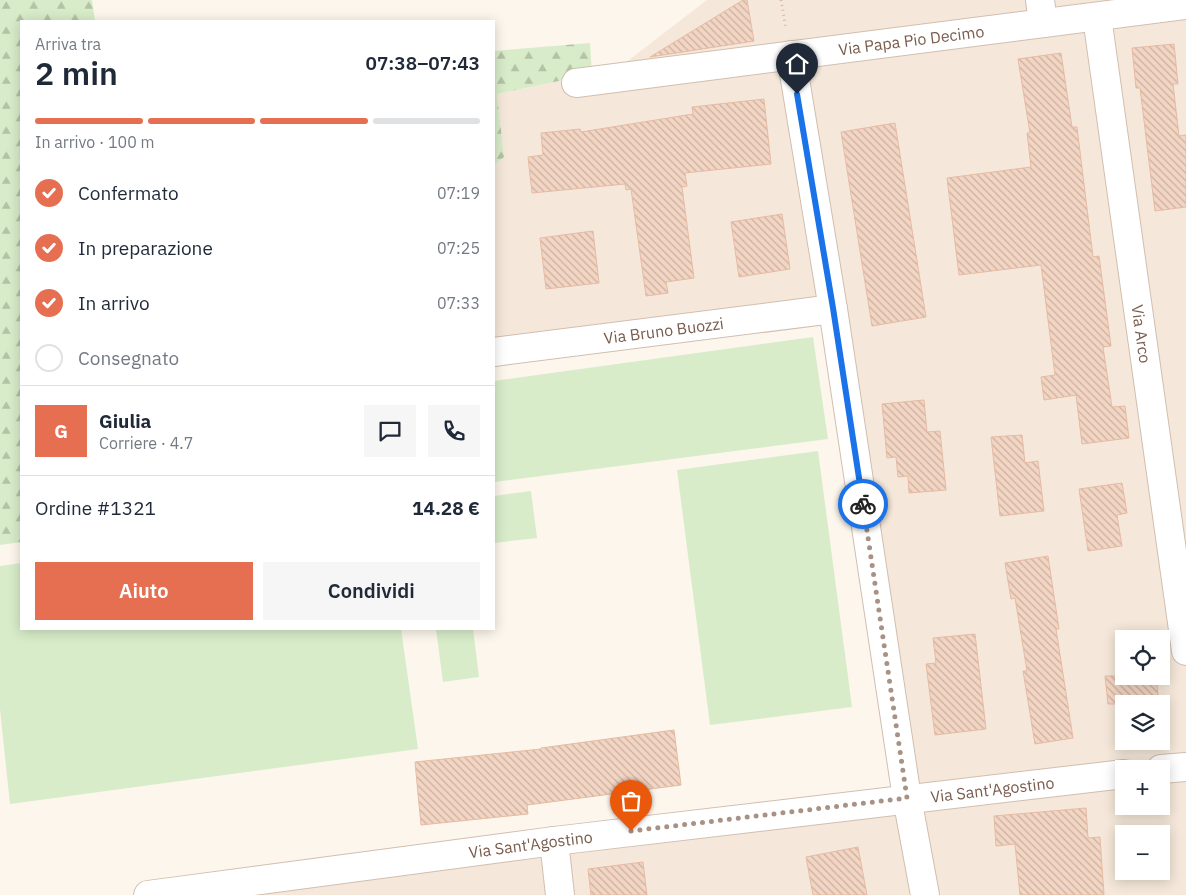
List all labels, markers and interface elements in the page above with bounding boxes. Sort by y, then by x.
street label: Via Papa Pio Decimo [837,21,985,59]
text: Arriva tra [35,34,101,54]
pin [776,43,818,94]
icon: home [783,50,811,78]
text: 07:38–07:43 [366,51,480,75]
text: 2 min [35,52,118,94]
text: In arrivo · 100 m [35,132,155,152]
icon: check [35,179,63,207]
text: Confermato [78,181,179,205]
text: 07:19 [437,183,480,203]
icon: check [35,234,63,262]
text: In preparazione [78,236,213,260]
text: 07:25 [437,238,480,258]
icon: check [35,289,63,317]
text: In arrivo [78,291,150,315]
text: 07:33 [437,293,480,313]
street label: Via Arco [1127,303,1155,365]
street label: Via Bruno Buozzi [603,313,725,348]
text: Consegnato [78,346,179,370]
button: chat [364,405,416,457]
button: phone [428,405,480,457]
text: Giulia [99,409,151,433]
text: G [54,419,68,443]
text: Corriere · 4.7 [99,433,193,453]
courier [838,479,888,529]
icon: bike [849,490,877,518]
text: Ordine #1321 [35,496,156,520]
text: 14.28 € [412,496,480,520]
button: Aiuto [35,562,253,620]
button: Condividi [263,562,480,620]
map controls [1115,630,1170,880]
button: locate [1115,630,1170,685]
button: layers [1115,695,1170,750]
button: + [1115,760,1170,815]
street label: Via Sant'Agostino [929,772,1056,807]
pin [610,780,652,831]
icon: bag [617,787,645,815]
button: − [1115,825,1170,880]
street label: Via Sant'Agostino [467,827,594,862]

